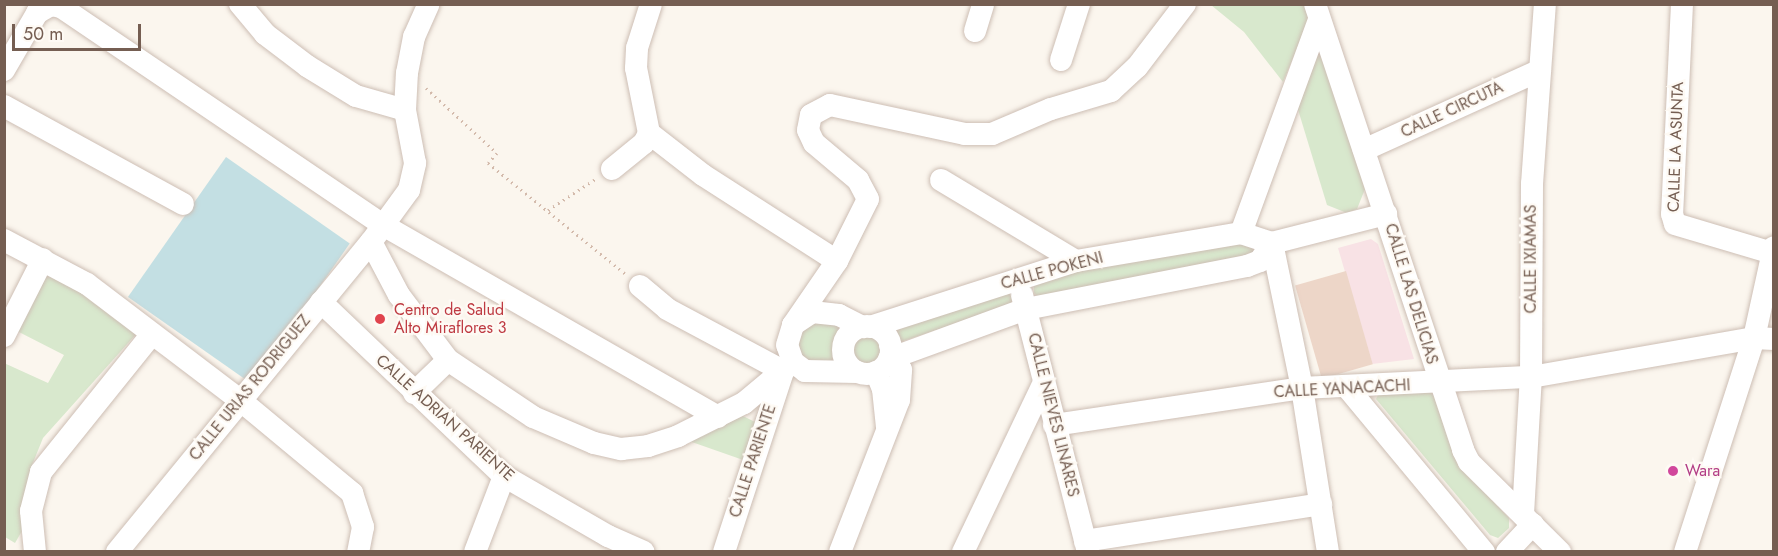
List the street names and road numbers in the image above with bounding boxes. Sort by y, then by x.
street label: CALLE CIRCUTA [1398,78,1506,142]
street label: CALLE LA ASUNTA [1664,81,1688,213]
street label: CALLE IXIAMAS [1521,205,1541,313]
street label: CALLE LAS DELICIAS [1380,221,1442,367]
street label: CALLE POKENI [999,248,1105,294]
street label: CALLE URIAS RODRIGUEZ [185,311,315,465]
street label: CALLE NIEVES LINARES [1023,331,1083,499]
street label: CALLE ADRIAN PARIENTE [372,351,518,485]
street label: CALLE YANACACHI [1273,376,1411,402]
street label: CALLE PARIENTE [726,402,780,520]

